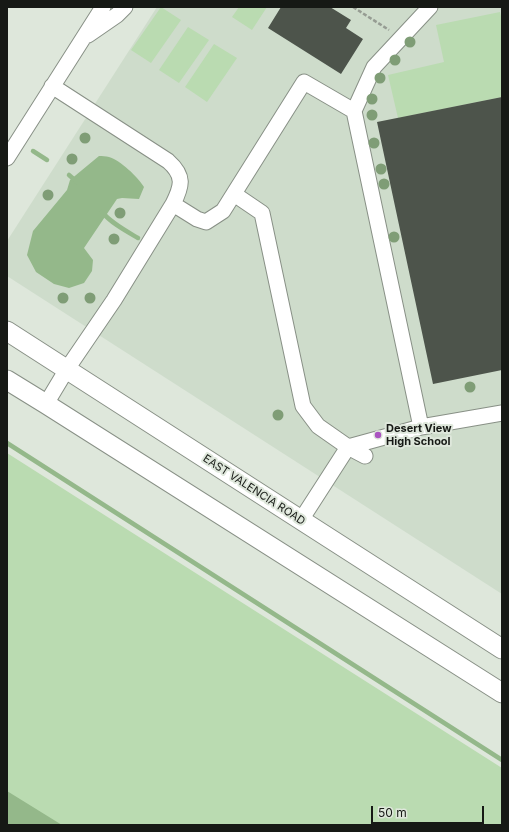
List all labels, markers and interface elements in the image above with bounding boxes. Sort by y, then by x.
place label: Desert View High School [386,422,451,448]
marker: Desert View High School [373,430,383,440]
street label: EAST VALENCIA ROAD [200,452,308,528]
scale bar [373,798,486,824]
text: 50 m [378,805,407,820]

